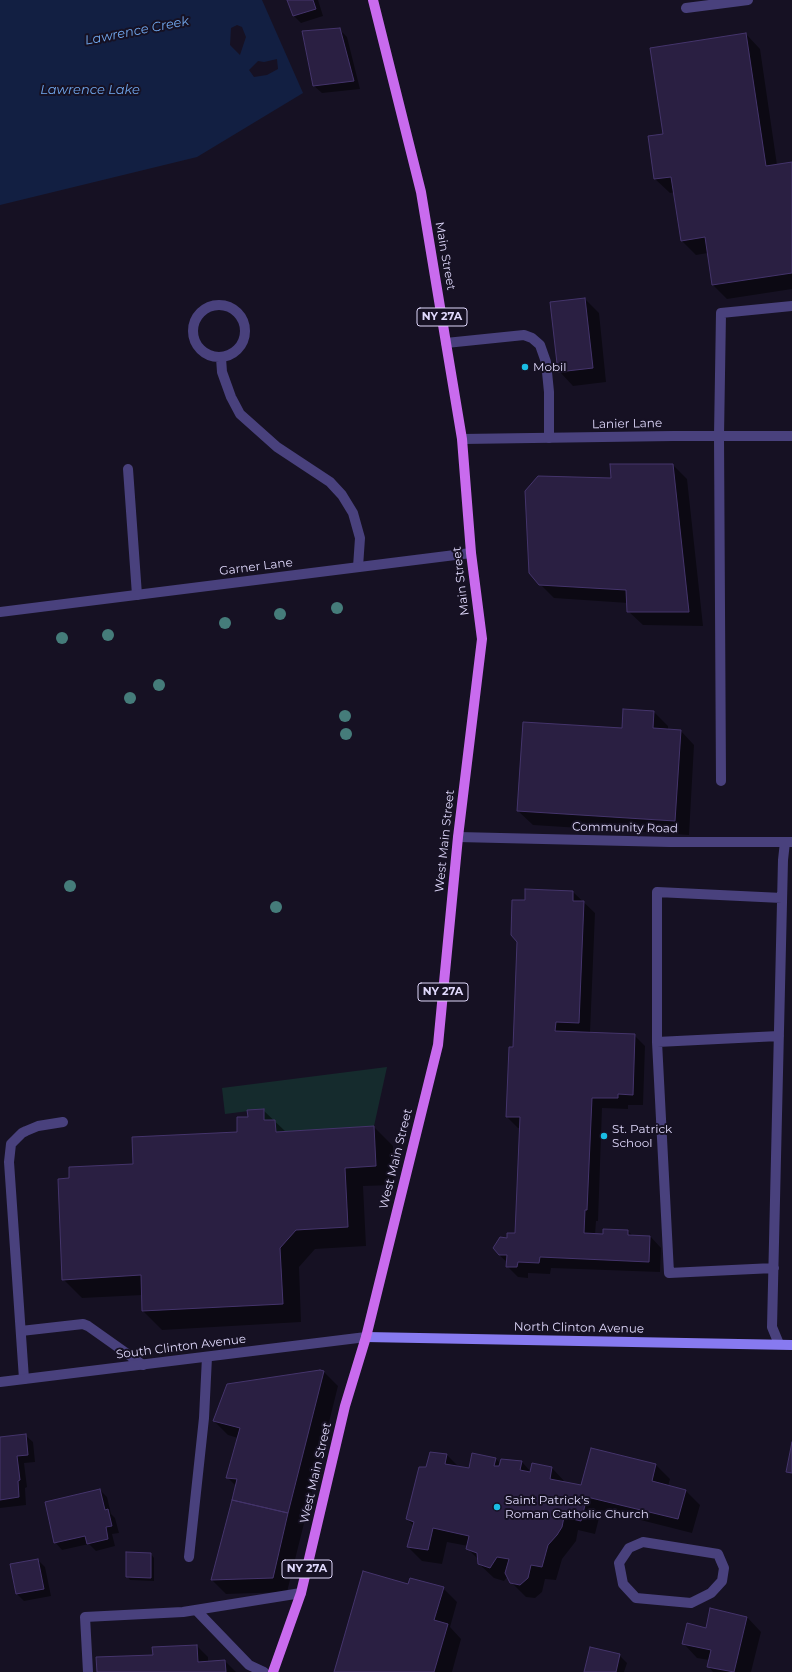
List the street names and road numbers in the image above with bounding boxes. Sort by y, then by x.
street label: Main Street [432,221,458,291]
road number: NY 27A [417,308,467,326]
street label: Lanier Lane [592,416,662,432]
street label: Main Street [450,546,472,616]
street label: Garner Lane [218,555,294,579]
street label: West Main Street [432,789,458,893]
street label: Community Road [572,820,678,836]
road number: NY 27A [418,983,468,1001]
street label: West Main Street [377,1107,415,1211]
street label: North Clinton Avenue [514,1320,644,1336]
street label: South Clinton Avenue [115,1332,247,1362]
street label: West Main Street [297,1421,335,1525]
road number: NY 27A [282,1560,332,1578]

